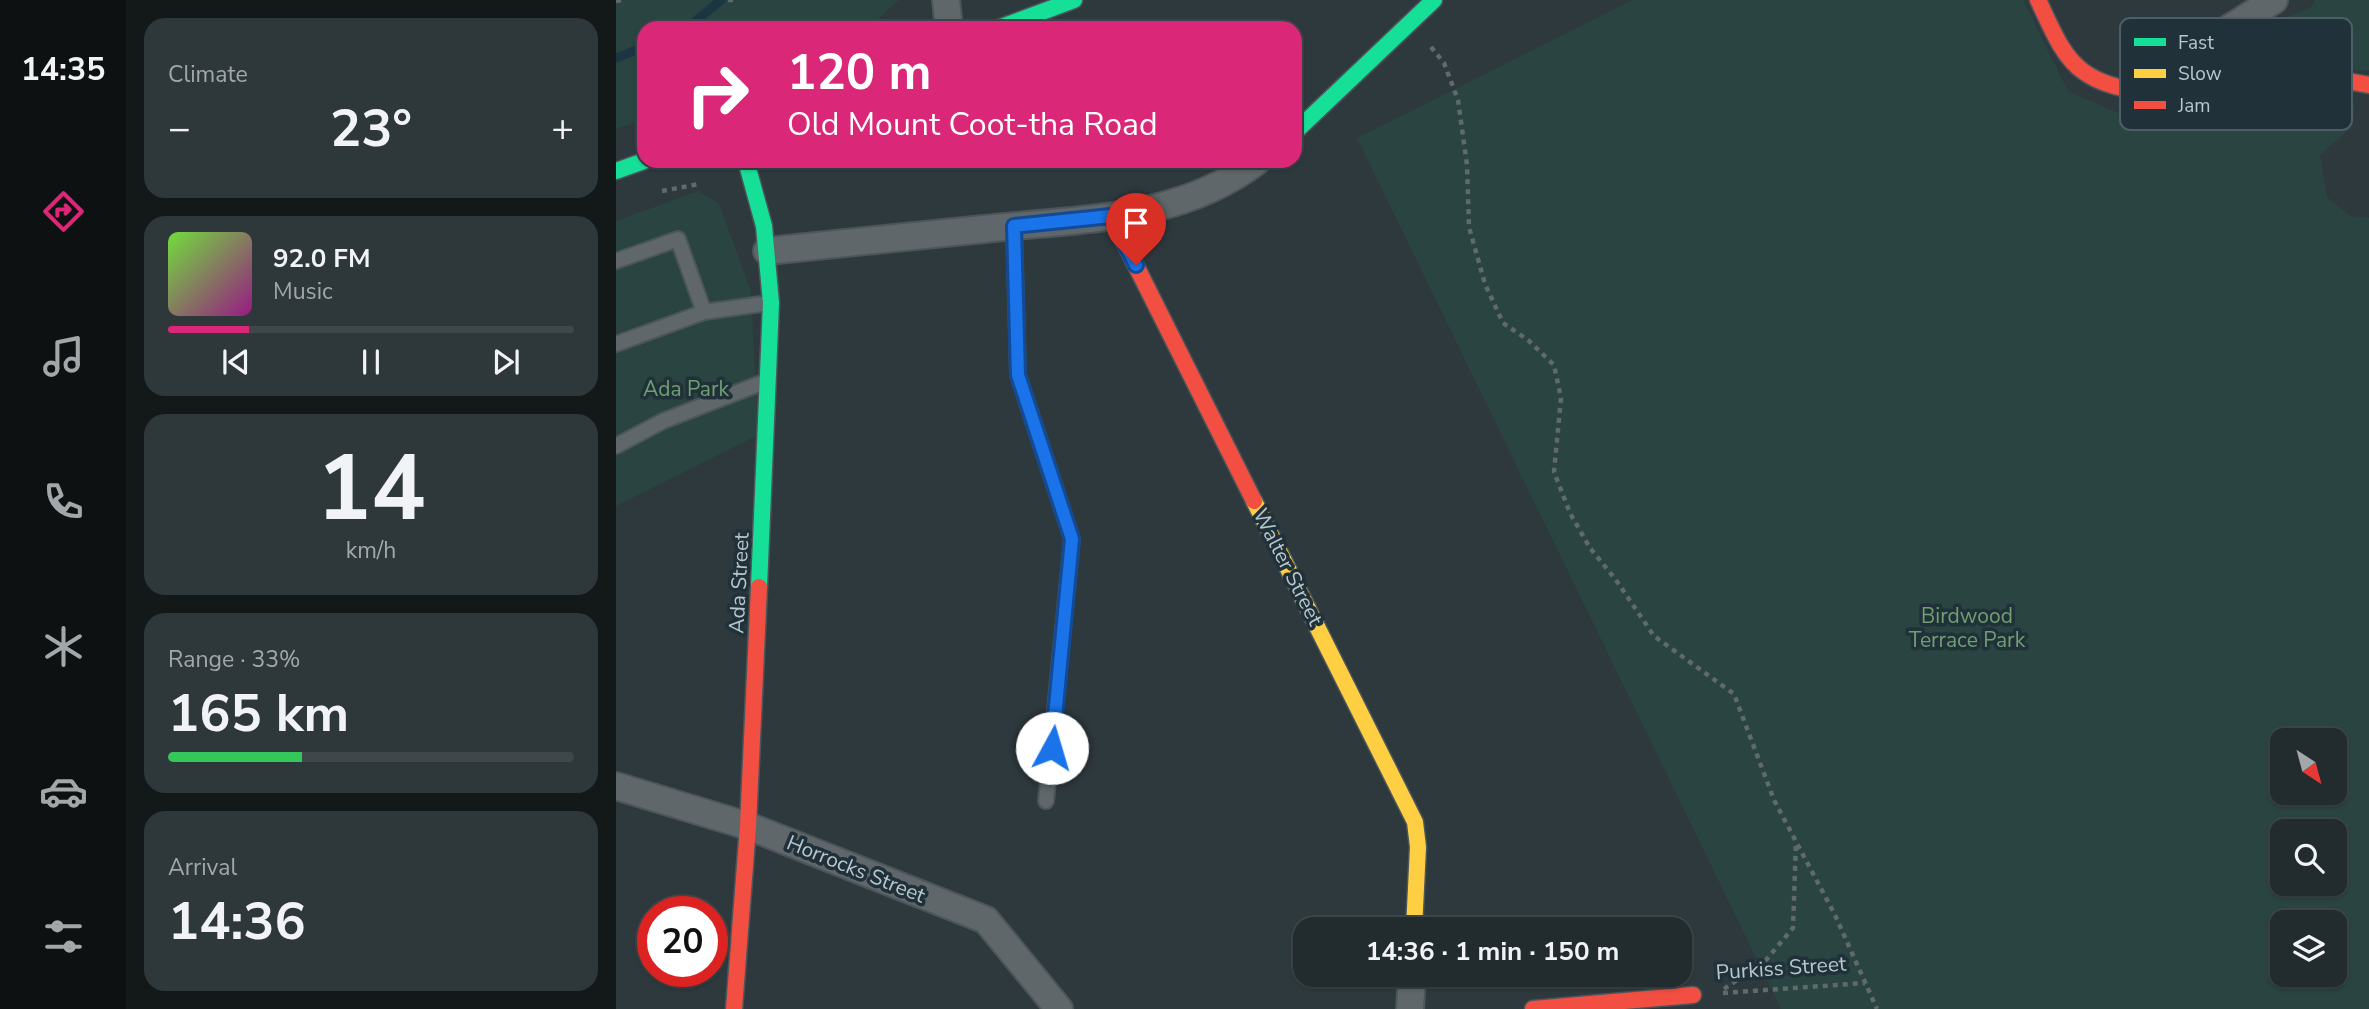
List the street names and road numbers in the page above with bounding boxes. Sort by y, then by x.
street label: Walter Street [1247,504,1330,631]
street label: Ada Street [722,531,756,634]
street label: Horrocks Street [783,828,930,910]
street label: Purkiss Street [1715,949,1848,987]

